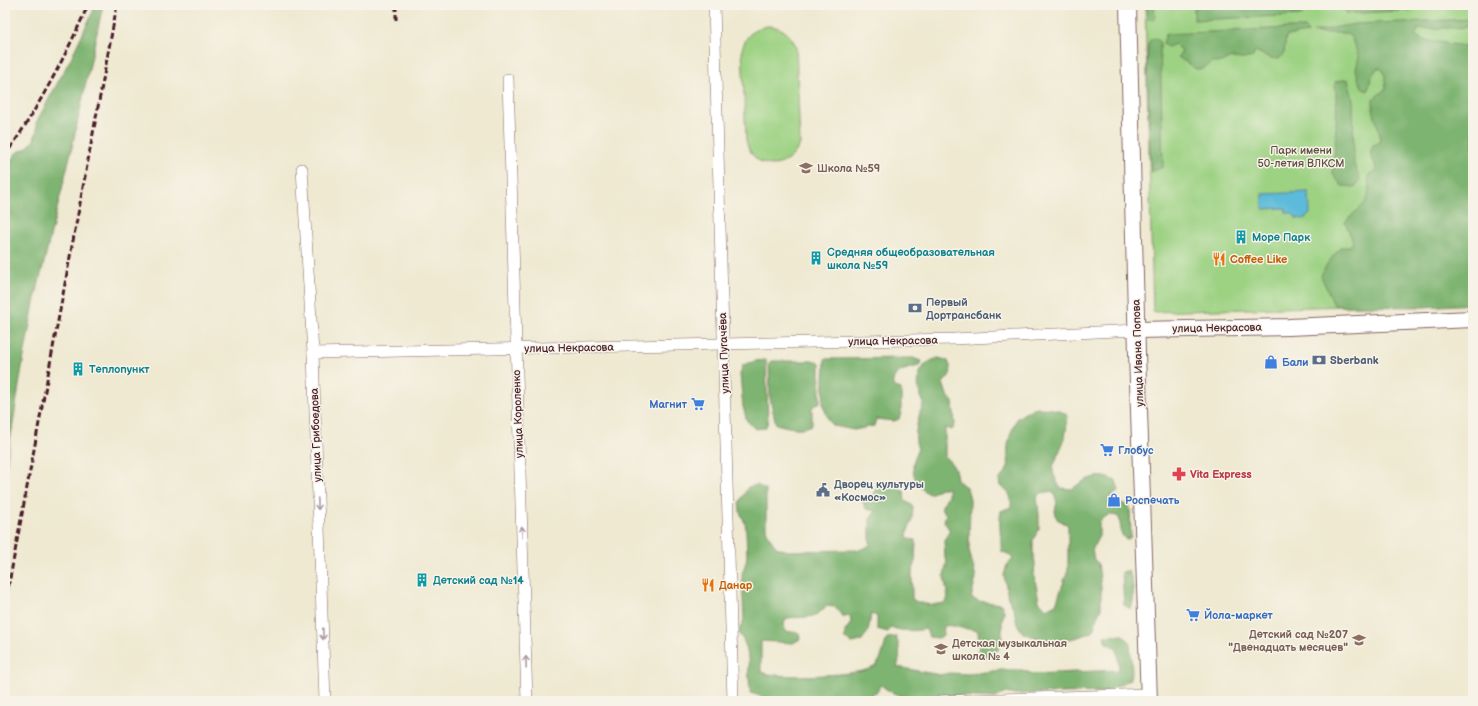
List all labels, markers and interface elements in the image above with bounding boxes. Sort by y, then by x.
park label: Парк имени 50-летия ВЛКСМ [1257,144,1345,170]
school or university icon: Школа №59 [798,160,814,176]
place label: Школа №59 [817,162,880,175]
building icon: Море Парк [1233,229,1249,245]
place label: Море Парк [1252,231,1310,244]
place label: Средняя общеобразовательная школа №59 [827,246,995,272]
building icon: Средняя общеобразовательная школа №59 [808,250,824,266]
restaurant icon: Coffee Like [1211,251,1227,267]
place label: Coffee Like [1230,253,1287,266]
place label: Первый Дортрансбанк [926,296,1001,322]
street label: улица Ивана Попова [1130,298,1146,407]
bank icon: Первый Дортрансбанк [907,300,923,316]
street label: улица Пугачёва [716,312,732,394]
street label: улица Некрасова [1172,321,1262,335]
street label: улица Некрасова [848,334,938,348]
street label: улица Некрасова [524,341,614,355]
bank icon: Sberbank [1311,352,1327,368]
shop icon: Бали [1263,354,1279,370]
place label: Sberbank [1330,354,1379,367]
place label: Бали [1282,356,1309,369]
building icon: Теплопункт [70,361,86,377]
place label: Теплопункт [89,363,150,376]
street label: улица Короленко [510,370,526,458]
street label: улица Грибоедова [308,387,324,482]
supermarket icon: Магнит [690,396,706,412]
place label: Магнит [649,398,688,411]
supermarket icon: Глобус [1099,442,1115,458]
place label: Глобус [1118,444,1154,457]
pharmacy icon: Vita Express [1171,466,1187,482]
place label: Vita Express [1190,468,1252,481]
place label: Дворец культуры «Космос» [834,478,924,504]
public building icon: Дворец культуры «Космос» [815,482,831,498]
shop icon: Роспечать [1106,492,1122,508]
place label: Роспечать [1125,494,1180,507]
one-way arrow [314,497,322,510]
one-way arrow [518,526,526,539]
building icon: Детский сад №14 [414,572,430,588]
place label: Детский сад №14 [433,574,524,587]
restaurant icon: Данар [700,577,716,593]
place label: Данар [719,579,753,592]
supermarket icon: Йола-маркет [1185,607,1201,623]
place label: Йола-маркет [1204,608,1274,622]
one-way arrow [319,627,327,640]
place label: Детский сад №207 "Двенадцать месяцев" [1228,628,1348,654]
school or university icon: Детский сад №207 "Двенадцать месяцев" [1351,632,1367,648]
place label: Детская музыкальная школа № 4 [952,637,1067,663]
school or university icon: Детская музыкальная школа № 4 [933,641,949,657]
one-way arrow [522,656,530,669]

